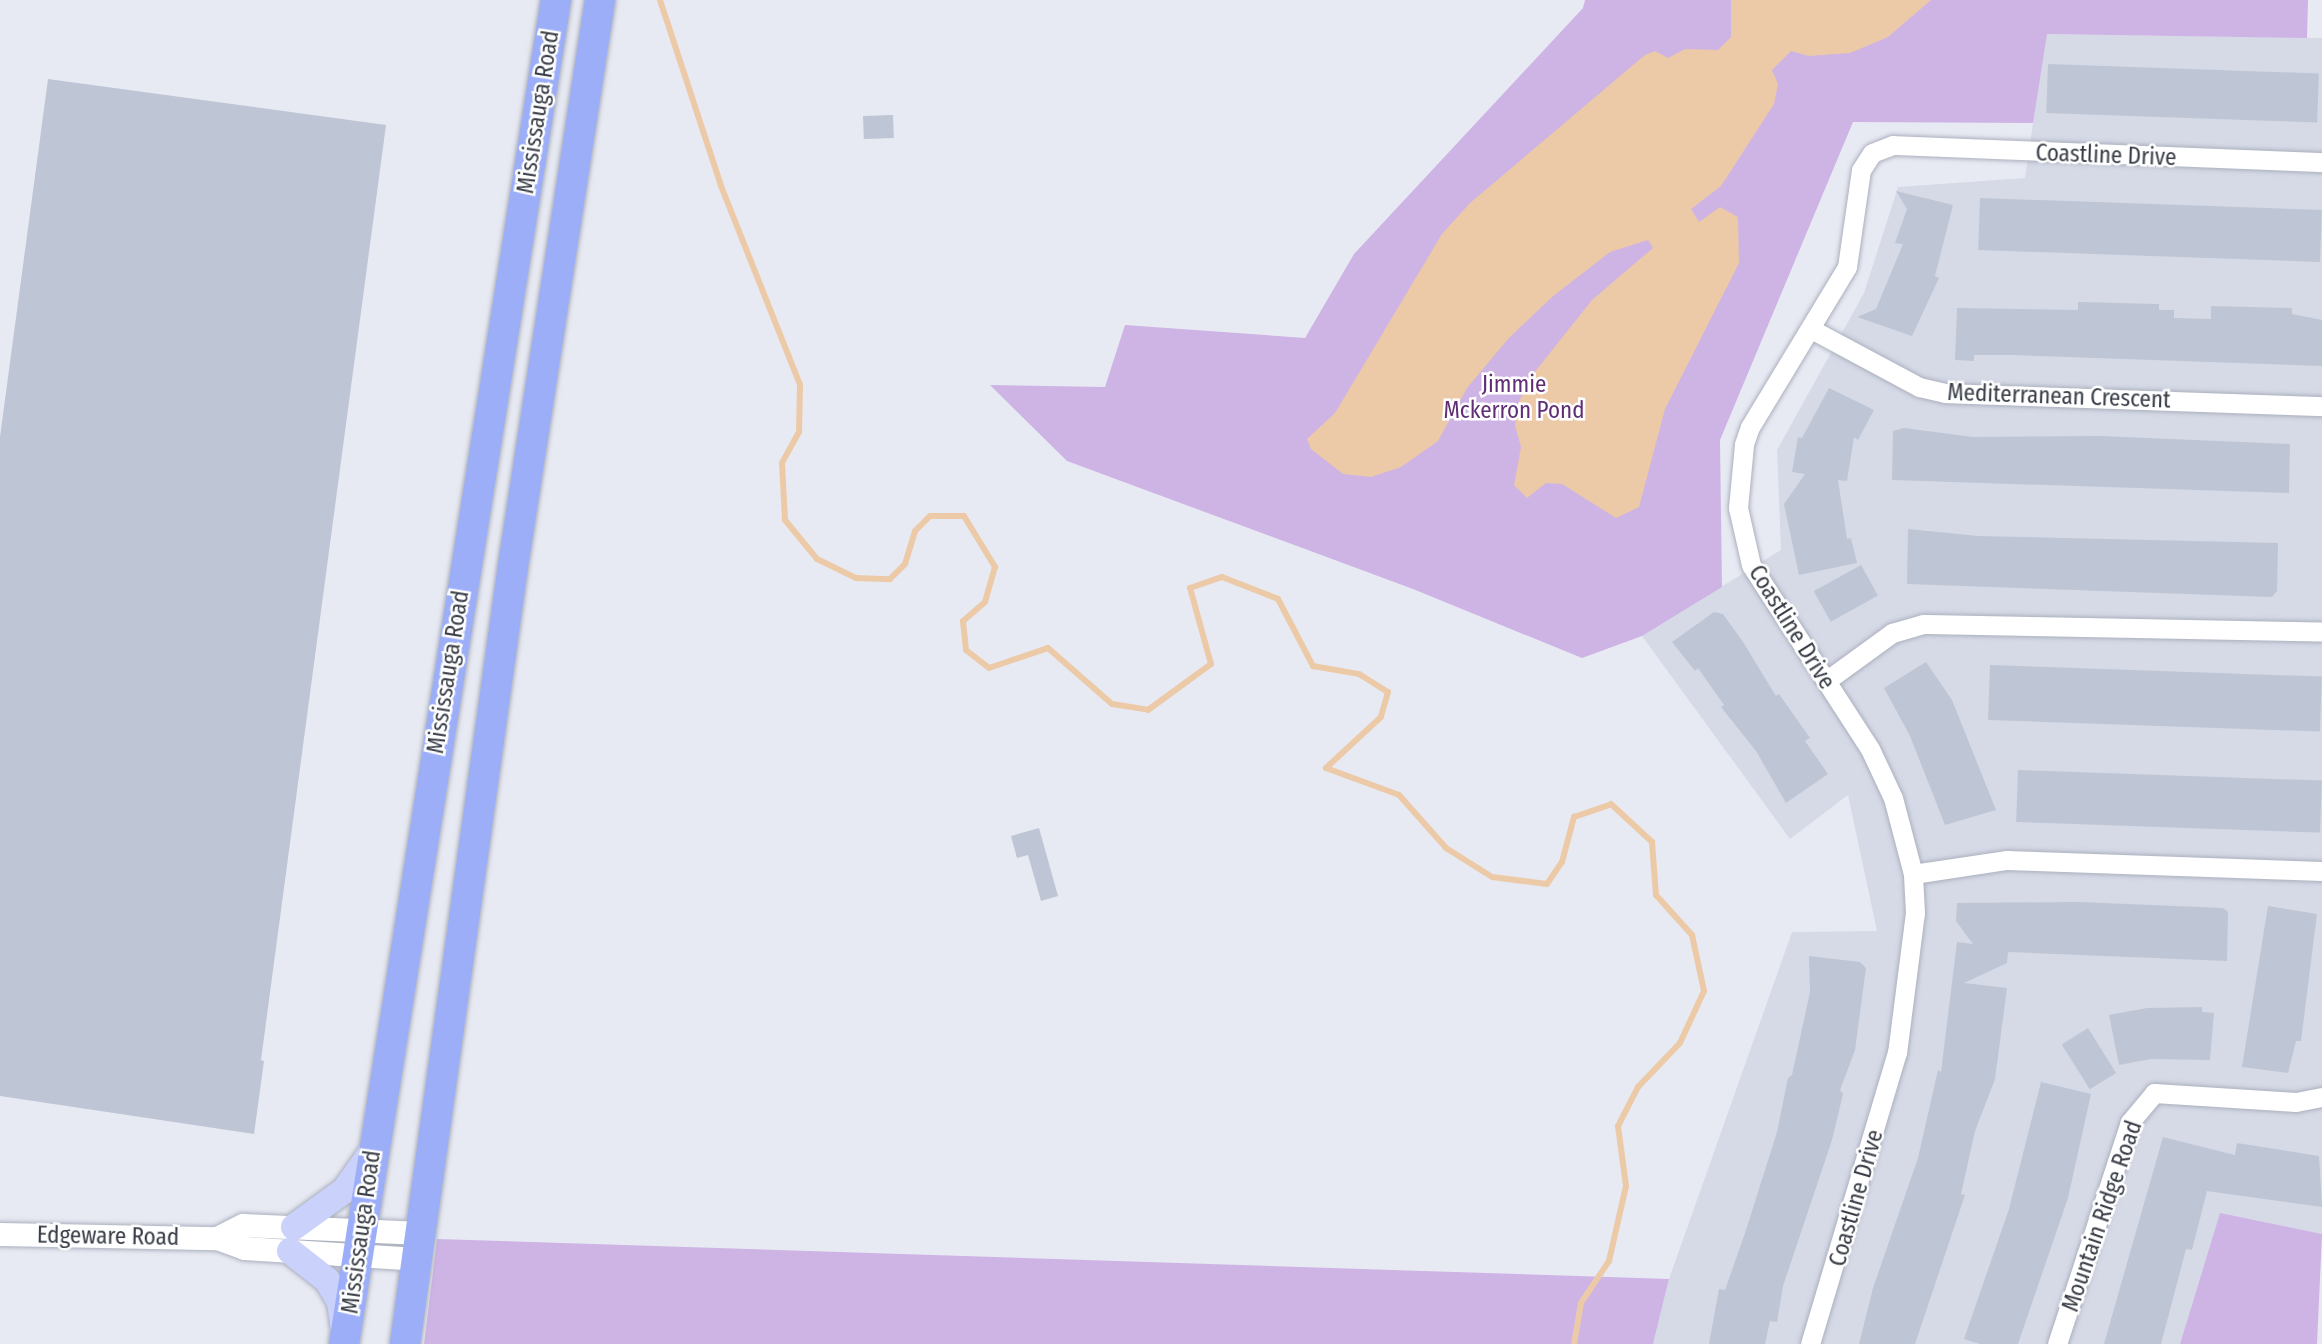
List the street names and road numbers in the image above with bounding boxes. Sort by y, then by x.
street label: Mississauga Road [511,29,565,195]
street label: Coastline Drive [2035,139,2177,171]
street label: Mediterranean Crescent [1947,378,2171,414]
street label: Coastline Drive [1743,560,1841,694]
street label: Mississauga Road [421,589,475,755]
street label: Mountain Ridge Road [2056,1117,2148,1315]
street label: Coastline Drive [1823,1127,1889,1269]
street label: Mississauga Road [336,1149,386,1315]
street label: Edgeware Road [37,1221,179,1251]

